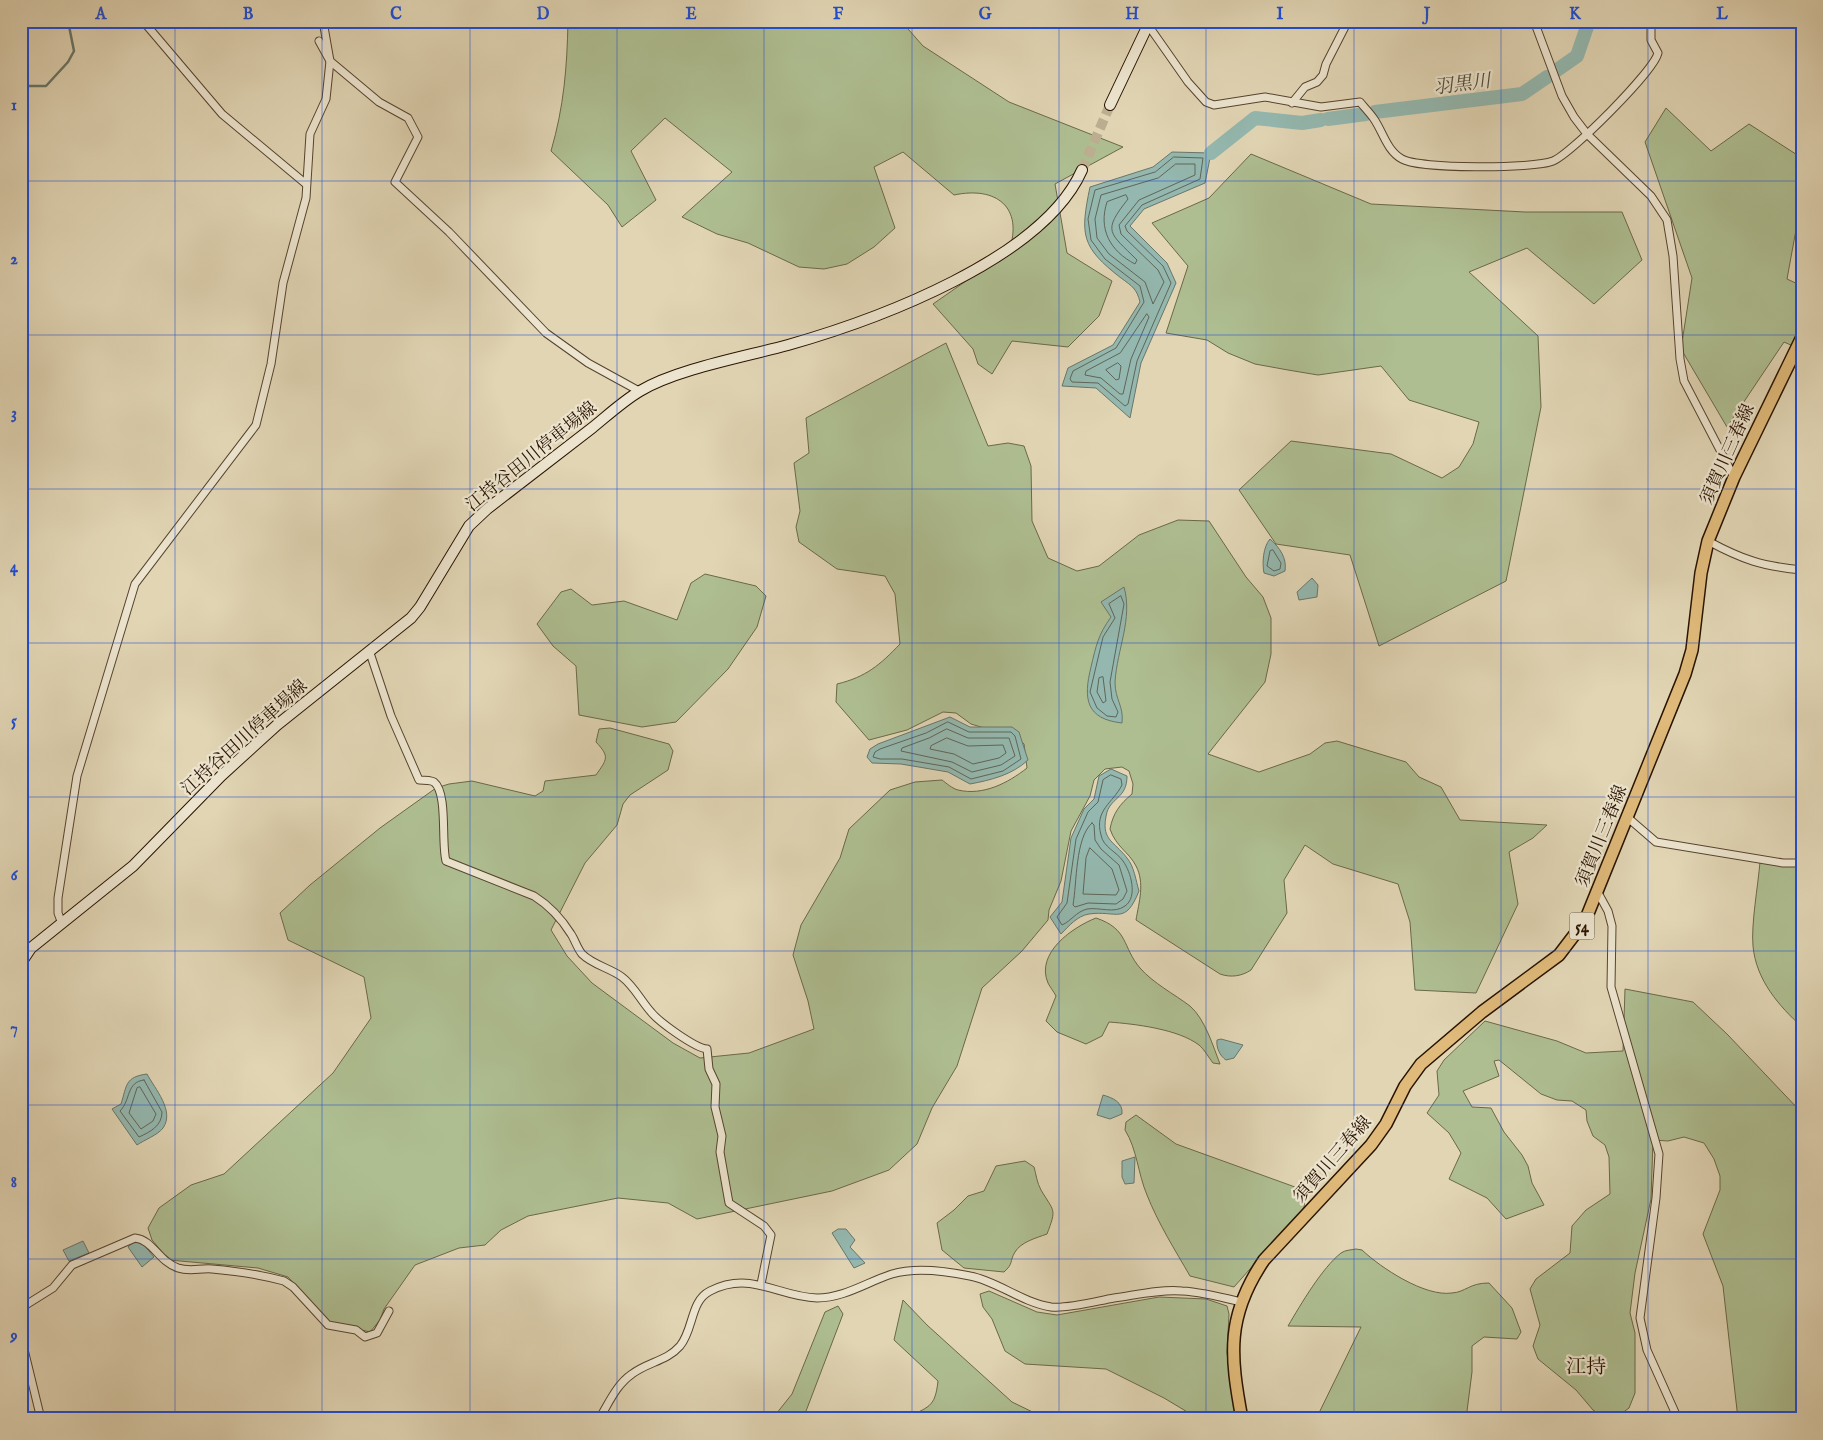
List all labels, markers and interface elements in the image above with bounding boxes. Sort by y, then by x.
text: A [95,5,108,25]
text: B [243,5,254,25]
text: C [390,5,402,25]
text: D [537,5,550,25]
text: E [685,5,697,25]
text: F [833,5,844,25]
text: G [979,5,992,25]
text: H [1125,5,1139,25]
text: I [1277,5,1284,25]
text: J [1422,5,1431,25]
text: K [1569,5,1582,25]
text: L [1716,5,1728,25]
water label: 羽黒川 [1432,69,1494,100]
text: 1 [11,96,17,116]
text: 2 [10,250,18,270]
street label: 江持谷田川停車場線 [462,397,602,517]
street label: 須賀川三春線 [1696,401,1761,509]
text: 3 [11,404,17,424]
text: 4 [10,558,19,578]
street label: 江持谷田川停車場線 [177,675,313,801]
text: 5 [11,712,17,732]
street label: 須賀川三春線 [1571,782,1633,891]
text: 6 [11,866,19,886]
road number: 54 [1570,912,1594,939]
text: 7 [10,1019,18,1039]
street label: 須賀川三春線 [1289,1112,1377,1208]
text: 8 [11,1173,17,1193]
text: 9 [10,1327,18,1347]
district label: 江持 [1566,1355,1606,1380]

